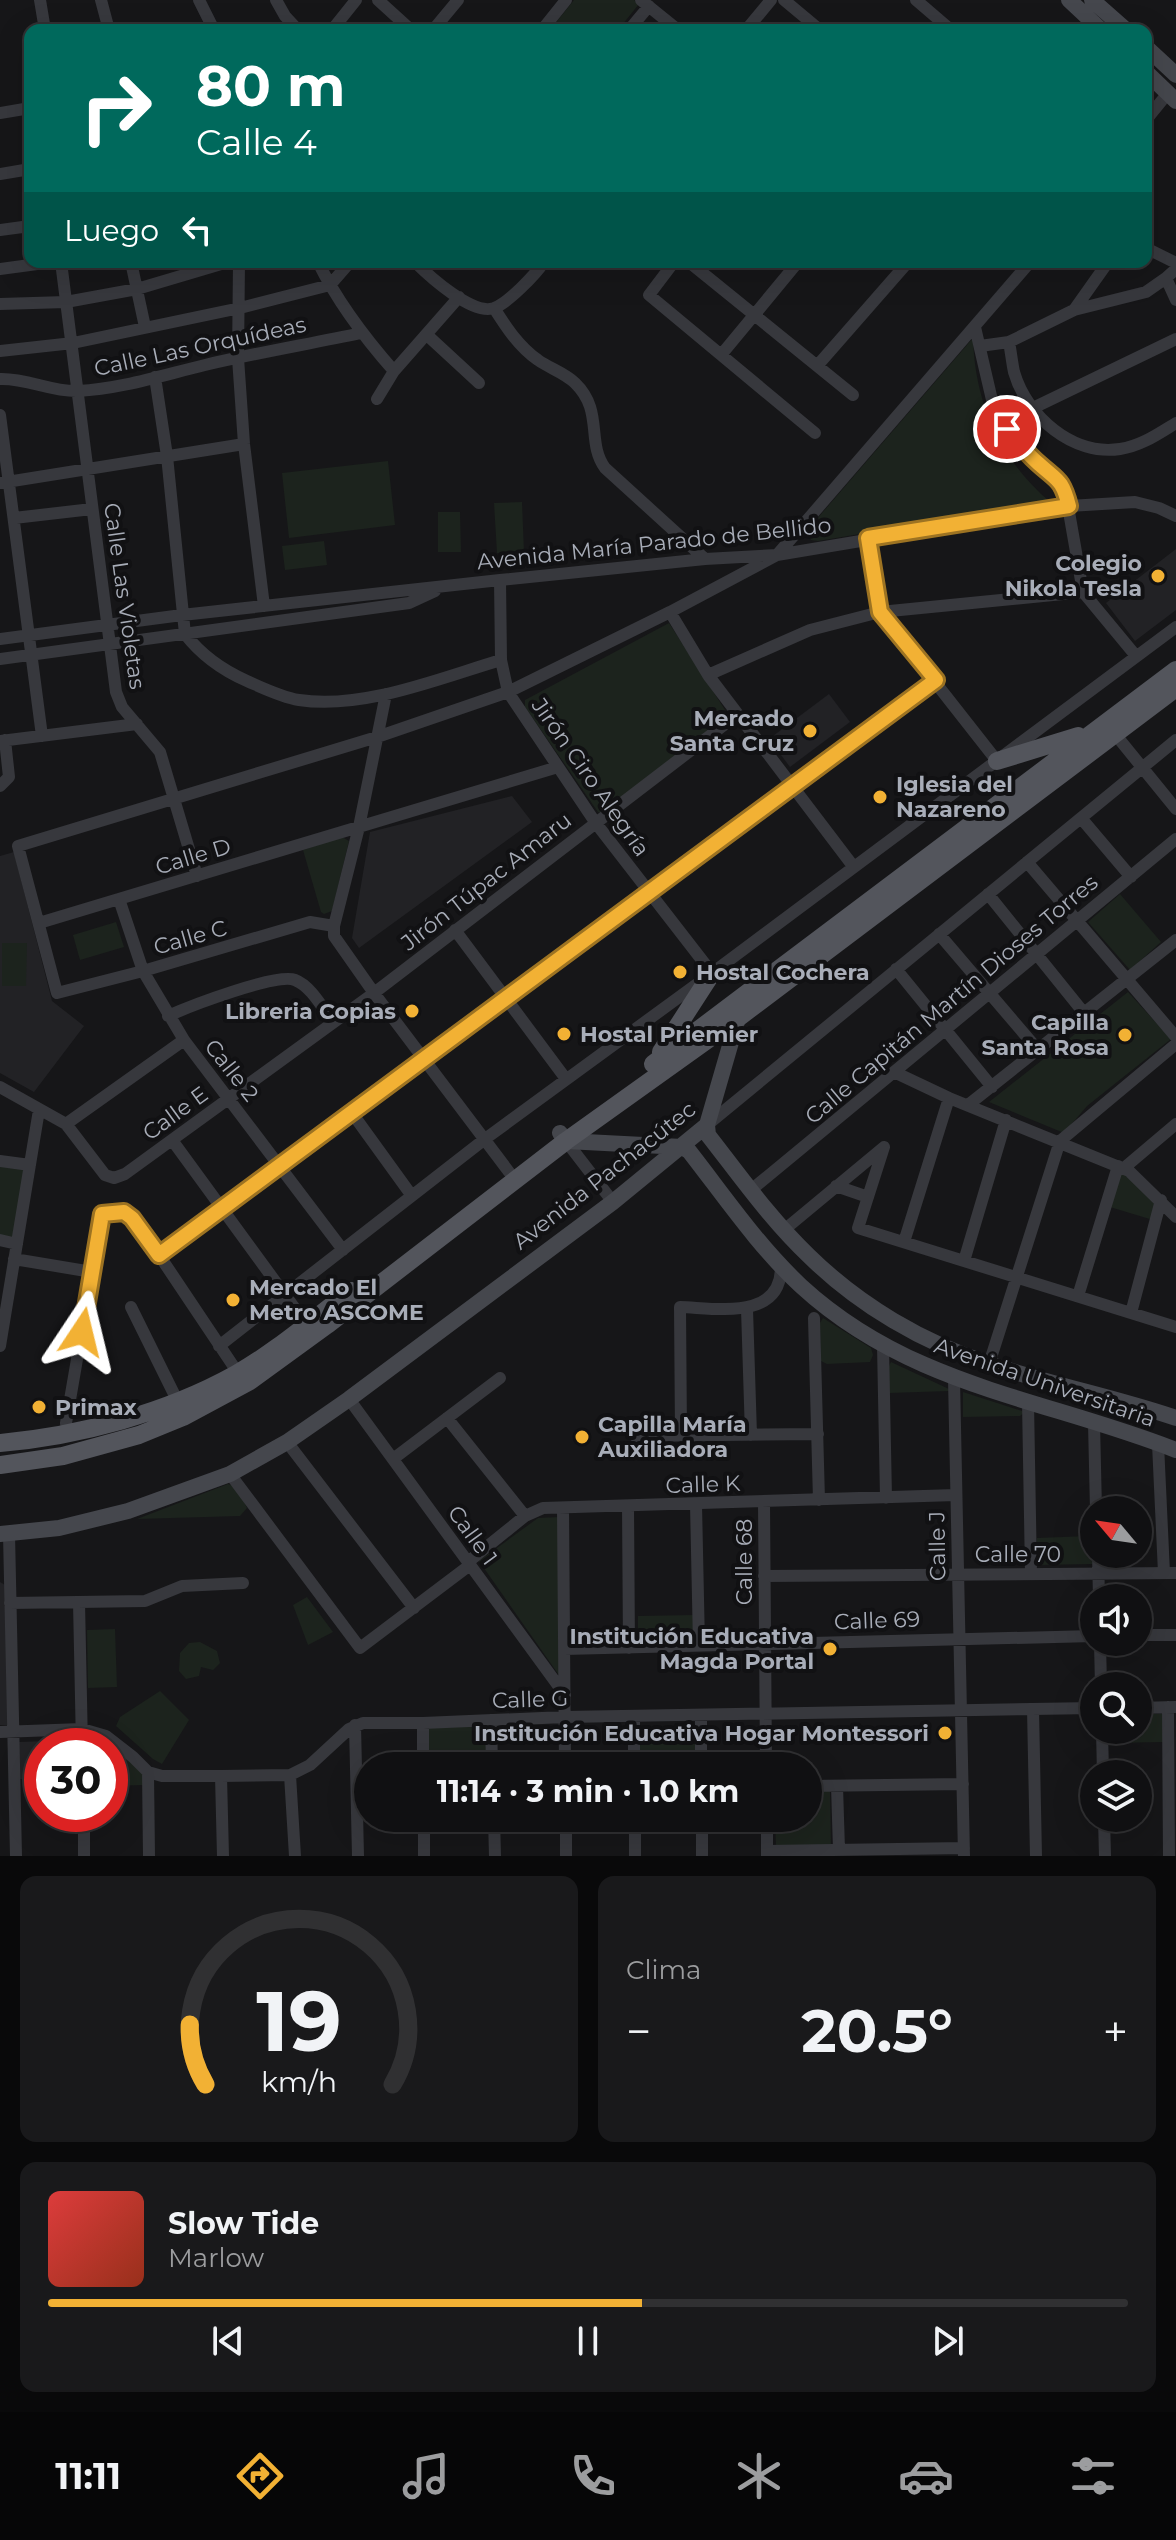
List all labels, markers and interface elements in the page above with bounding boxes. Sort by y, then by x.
text: 80 m [196,52,346,120]
icon: right [64,56,168,160]
text: Calle 4 [196,120,317,164]
icon: left [175,208,219,252]
text: Luego [64,212,159,249]
street label: Calle Las Orquídeas [92,311,309,382]
pin [973,395,1041,463]
icon: arrive [985,407,1029,451]
street label: Calle Las Violetas [98,501,151,691]
street label: Avenida María Parado de Bellido [476,511,832,576]
place label: Colegio Nikola Tesla [1005,550,1142,602]
marker: Colegio Nikola Tesla [1149,567,1167,585]
street label: Jirón Ciro Alegría [525,692,655,862]
place label: Mercado Santa Cruz [670,705,794,757]
marker: Mercado Santa Cruz [801,722,819,740]
place label: Iglesia del Nazareno [896,771,1013,823]
marker: Iglesia del Nazareno [871,788,889,806]
street label: Jirón Túpac Amaru [395,807,577,957]
street label: Calle D [152,832,234,881]
street label: Calle Capitán Martín Dioses Torres [799,869,1103,1130]
street label: Calle C [150,914,230,961]
place label: Hostal Cochera [696,959,870,986]
marker: Hostal Cochera [671,963,689,981]
place label: Libreria Copias [225,998,396,1025]
marker: Libreria Copias [403,1002,421,1020]
place label: Capilla Santa Rosa [981,1009,1109,1061]
place label: Hostal Priemier [580,1021,758,1048]
marker: Hostal Priemier [555,1025,573,1043]
marker: Capilla Santa Rosa [1116,1026,1134,1044]
street label: Calle 2 [199,1034,264,1107]
street label: Calle E [137,1081,213,1146]
street label: Avenida Pachacútec [508,1096,701,1255]
place label: Mercado El Metro ASCOME [249,1274,424,1326]
position arrow [40,1290,124,1374]
marker: Mercado El Metro ASCOME [224,1291,242,1309]
street label: Avenida Universitaria [931,1332,1159,1433]
place label: Primax [55,1394,137,1421]
marker: Primax [30,1398,48,1416]
place label: Capilla María Auxiliadora [597,1411,746,1463]
marker: Capilla María Auxiliadora [573,1428,591,1446]
street label: Calle K [665,1470,741,1499]
north arrow [1080,1496,1152,1568]
map controls [1080,1496,1152,1832]
street label: Calle 1 [442,1500,503,1570]
street label: Calle J [923,1511,952,1581]
street label: Calle 68 [731,1519,758,1605]
street label: Calle 70 [975,1541,1061,1568]
button: sound [1080,1584,1152,1656]
street label: Calle 69 [834,1606,921,1635]
place label: Institución Educativa Magda Portal [570,1623,814,1675]
marker: Institución Educativa Magda Portal [821,1640,839,1658]
button: search [1080,1672,1152,1744]
street label: Calle G [491,1685,569,1714]
place label: Institución Educativa Hogar Montessori [474,1720,929,1747]
marker: Institución Educativa Hogar Montessori [936,1724,954,1742]
speed limit sign: 30 [24,1728,128,1832]
button: layers [1080,1760,1152,1832]
text: 11:14 · 3 min · 1.0 km [437,1773,739,1810]
text: Clima [626,1954,701,1986]
text: 19 [256,1970,342,2072]
text: 20.5° [801,1994,953,2067]
text: − [626,2004,651,2058]
text: + [1103,2004,1128,2058]
text: km/h [261,2064,337,2099]
text: Slow Tide [168,2205,319,2242]
text: Marlow [168,2242,264,2274]
icon: previous [206,2319,250,2363]
icon: pause [566,2319,610,2363]
icon: next [926,2319,970,2363]
icon: directions [232,2448,288,2504]
icon: music [398,2448,454,2504]
icon: phone [565,2448,621,2504]
icon: climate [731,2448,787,2504]
icon: car [898,2448,954,2504]
icon: filters [1065,2448,1121,2504]
text: 11:11 [55,2454,121,2498]

